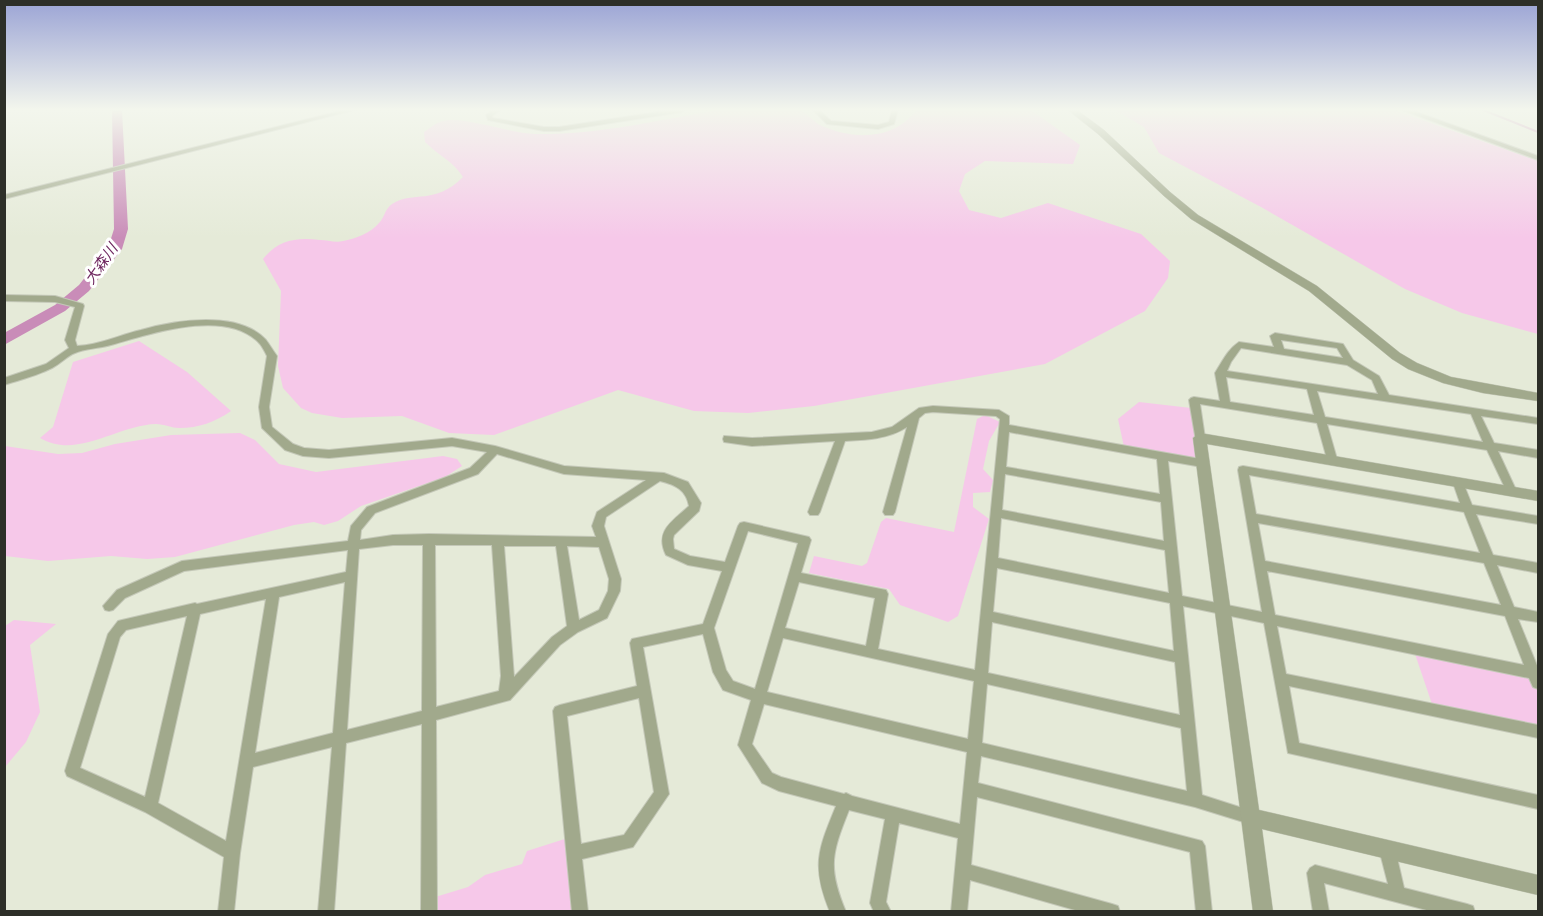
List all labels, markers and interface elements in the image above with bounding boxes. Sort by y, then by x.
water label: 大森川 [81,239,122,288]

